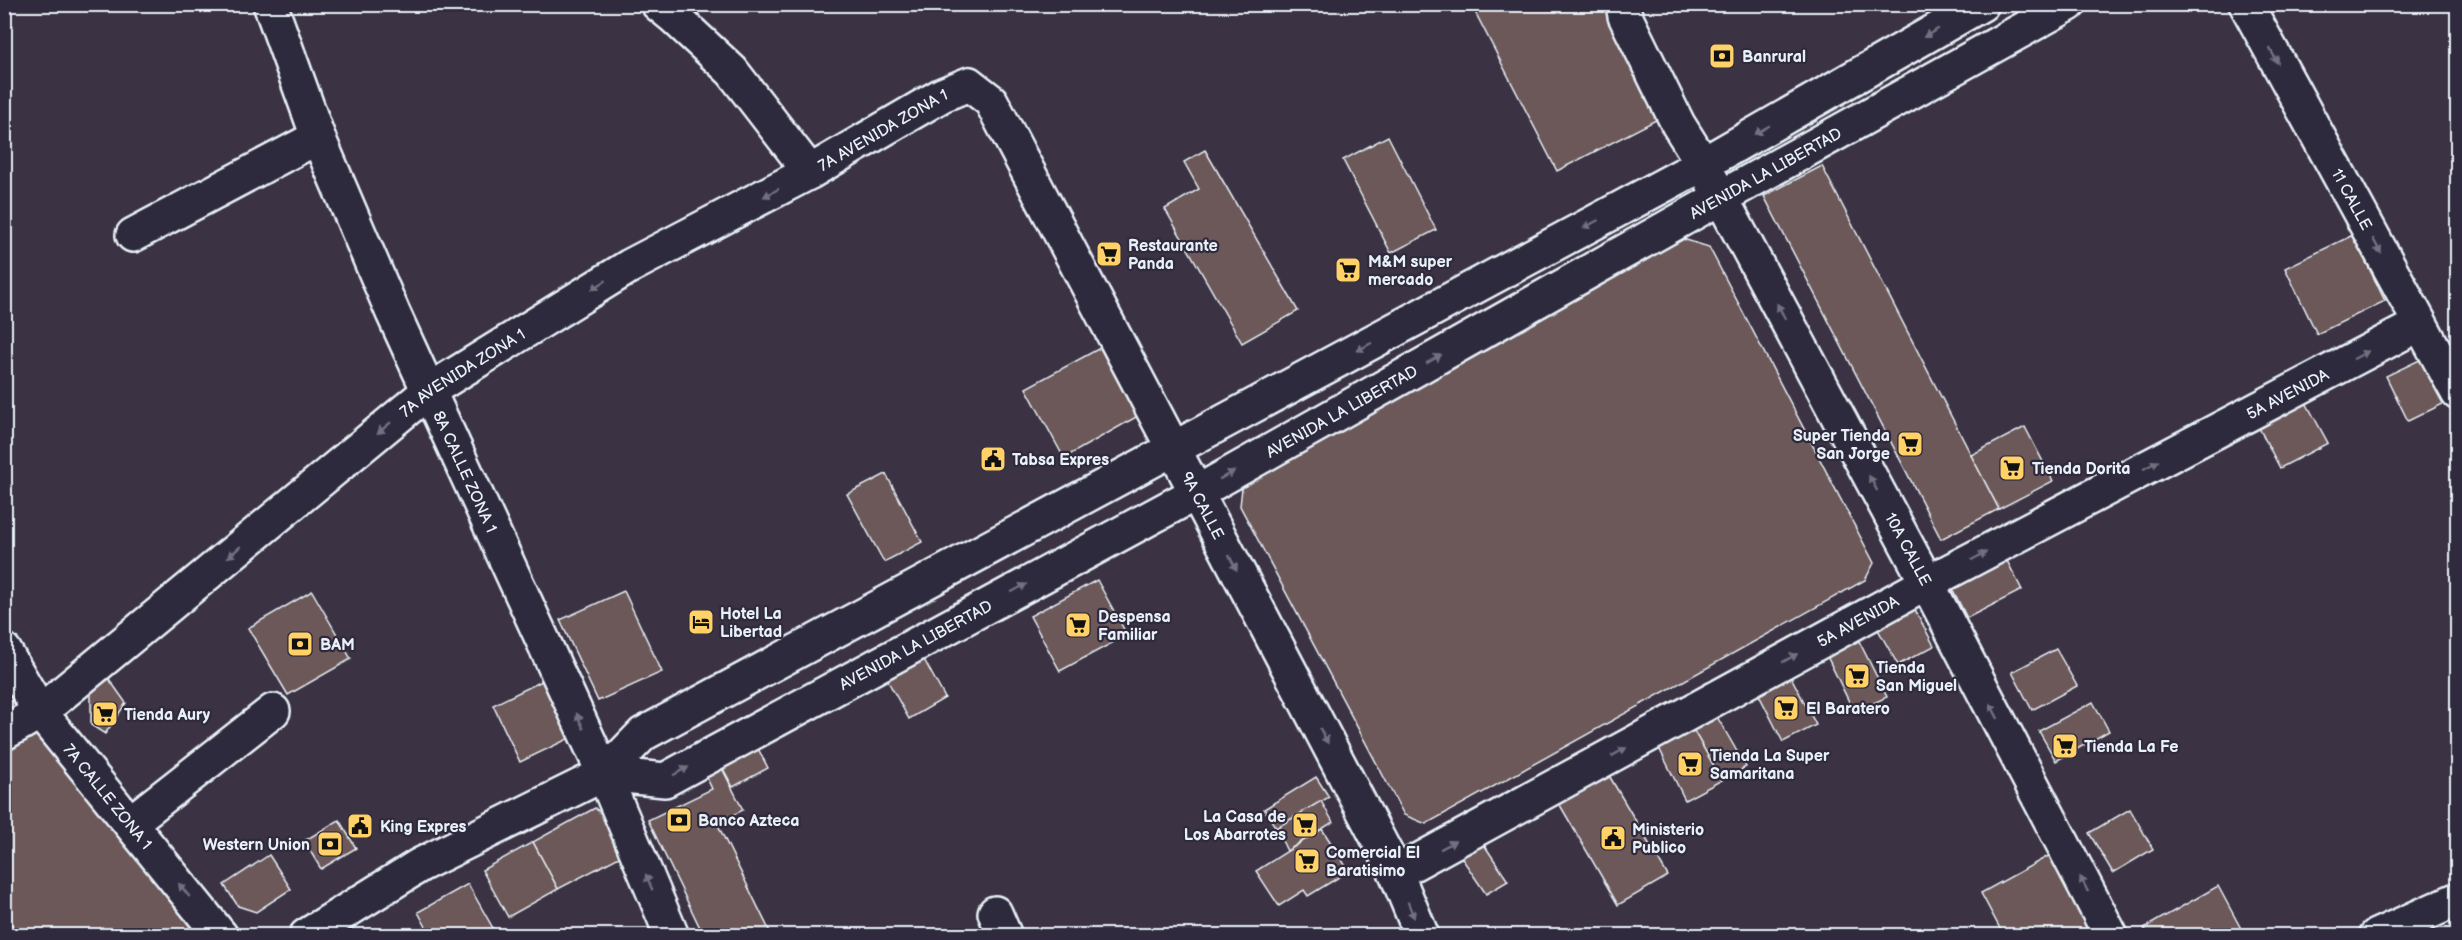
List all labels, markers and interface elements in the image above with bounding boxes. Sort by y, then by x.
one-way arrow [1923,28,1940,38]
bank icon: Banrural [1707,41,1737,71]
place label: Banrural [1742,48,1806,67]
one-way arrow [2269,48,2279,65]
street label: 7A AVENIDA ZONA 1 [815,86,951,176]
street label: AVENIDA LA LIBERTAD [1687,124,1845,224]
one-way arrow [1753,125,1770,135]
street label: 11 CALLE [2327,166,2375,234]
one-way arrow [762,188,779,197]
one-way arrow [1582,219,1599,229]
place label: Restaurante Panda [1128,237,1218,274]
one-way arrow [2372,237,2382,254]
supermarket icon: Restaurante Panda [1094,239,1124,269]
place label: M&M super mercado [1368,253,1453,290]
supermarket icon: M&M super mercado [1333,255,1363,285]
one-way arrow [591,280,607,291]
one-way arrow [1776,302,1786,319]
street label: 7A AVENIDA ZONA 1 [396,325,529,422]
one-way arrow [1355,342,1372,352]
one-way arrow [2353,350,2370,360]
one-way arrow [1426,354,1443,364]
street label: AVENIDA LA LIBERTAD [1263,362,1421,463]
street label: 5A AVENIDA [2244,366,2332,424]
street label: 8A CALLE ZONA 1 [428,408,500,536]
one-way arrow [377,421,392,433]
place label: Super Tienda San Jorge [1793,427,1890,464]
supermarket icon: Super Tienda San Jorge [1895,429,1925,459]
public building icon: Tabsa Expres [978,444,1008,474]
place label: Tabsa Expres [1012,451,1109,470]
supermarket icon: Tienda Dorita [1997,453,2027,483]
place label: Tienda Dorita [2032,460,2130,479]
one-way arrow [2143,460,2160,470]
street label: 9A CALLE [1176,469,1227,543]
one-way arrow [1219,470,1236,480]
one-way arrow [1868,474,1878,491]
street label: 10A CALLE [1880,510,1935,589]
one-way arrow [226,545,242,558]
one-way arrow [1971,551,1988,561]
one-way arrow [1228,555,1238,572]
one-way arrow [1010,584,1028,594]
street label: 5A AVENIDA [1814,592,1903,652]
street label: AVENIDA LA LIBERTAD [836,597,996,695]
place label: Hotel La Libertad [720,605,782,642]
hotel icon: Hotel La Libertad [686,607,716,637]
place label: Despensa Familiar [1098,608,1171,645]
supermarket icon: Despensa Familiar [1063,610,1093,640]
bank icon: BAM [285,629,315,659]
place label: BAM [320,636,355,655]
one-way arrow [1782,653,1799,663]
place label: Tienda San Miguel [1876,659,1957,696]
supermarket icon: Tienda San Miguel [1842,661,1872,691]
supermarket icon: El Baratero [1771,693,1801,723]
supermarket icon: Tienda Aury [90,699,120,729]
place label: El Baratero [1806,700,1890,719]
one-way arrow [1989,702,1999,719]
place label: Tienda Aury [124,706,211,725]
one-way arrow [575,711,585,729]
one-way arrow [1319,727,1329,744]
supermarket icon: Tienda La Fe [2050,731,2080,761]
place label: Tienda La Fe [2084,738,2178,757]
street label: 7A CALLE ZONA 1 [59,741,155,854]
one-way arrow [1611,747,1628,757]
place label: Tienda La Super Samaritana [1710,747,1830,784]
supermarket icon: Tienda La Super Samaritana [1675,749,1705,779]
one-way arrow [673,766,690,776]
bank icon: Banco Azteca [664,805,694,835]
place label: La Casa de Los Abarrotes [1184,808,1286,845]
supermarket icon: La Casa de Los Abarrotes [1290,810,1320,840]
public building icon: King Expres [345,811,375,841]
place label: Banco Azteca [698,812,799,831]
place label: King Expres [380,818,467,837]
place label: Ministerio Publico [1632,821,1704,858]
public building icon: Ministerio Publico [1598,823,1628,853]
bank icon: Western Union [315,829,345,859]
place label: Western Union [203,836,310,855]
one-way arrow [1439,840,1456,850]
place label: Comercial El Baratisimo [1326,844,1420,881]
supermarket icon: Comercial El Baratisimo [1292,846,1322,876]
one-way arrow [644,872,654,890]
one-way arrow [2079,875,2089,892]
one-way arrow [178,882,191,898]
one-way arrow [1407,901,1416,919]

